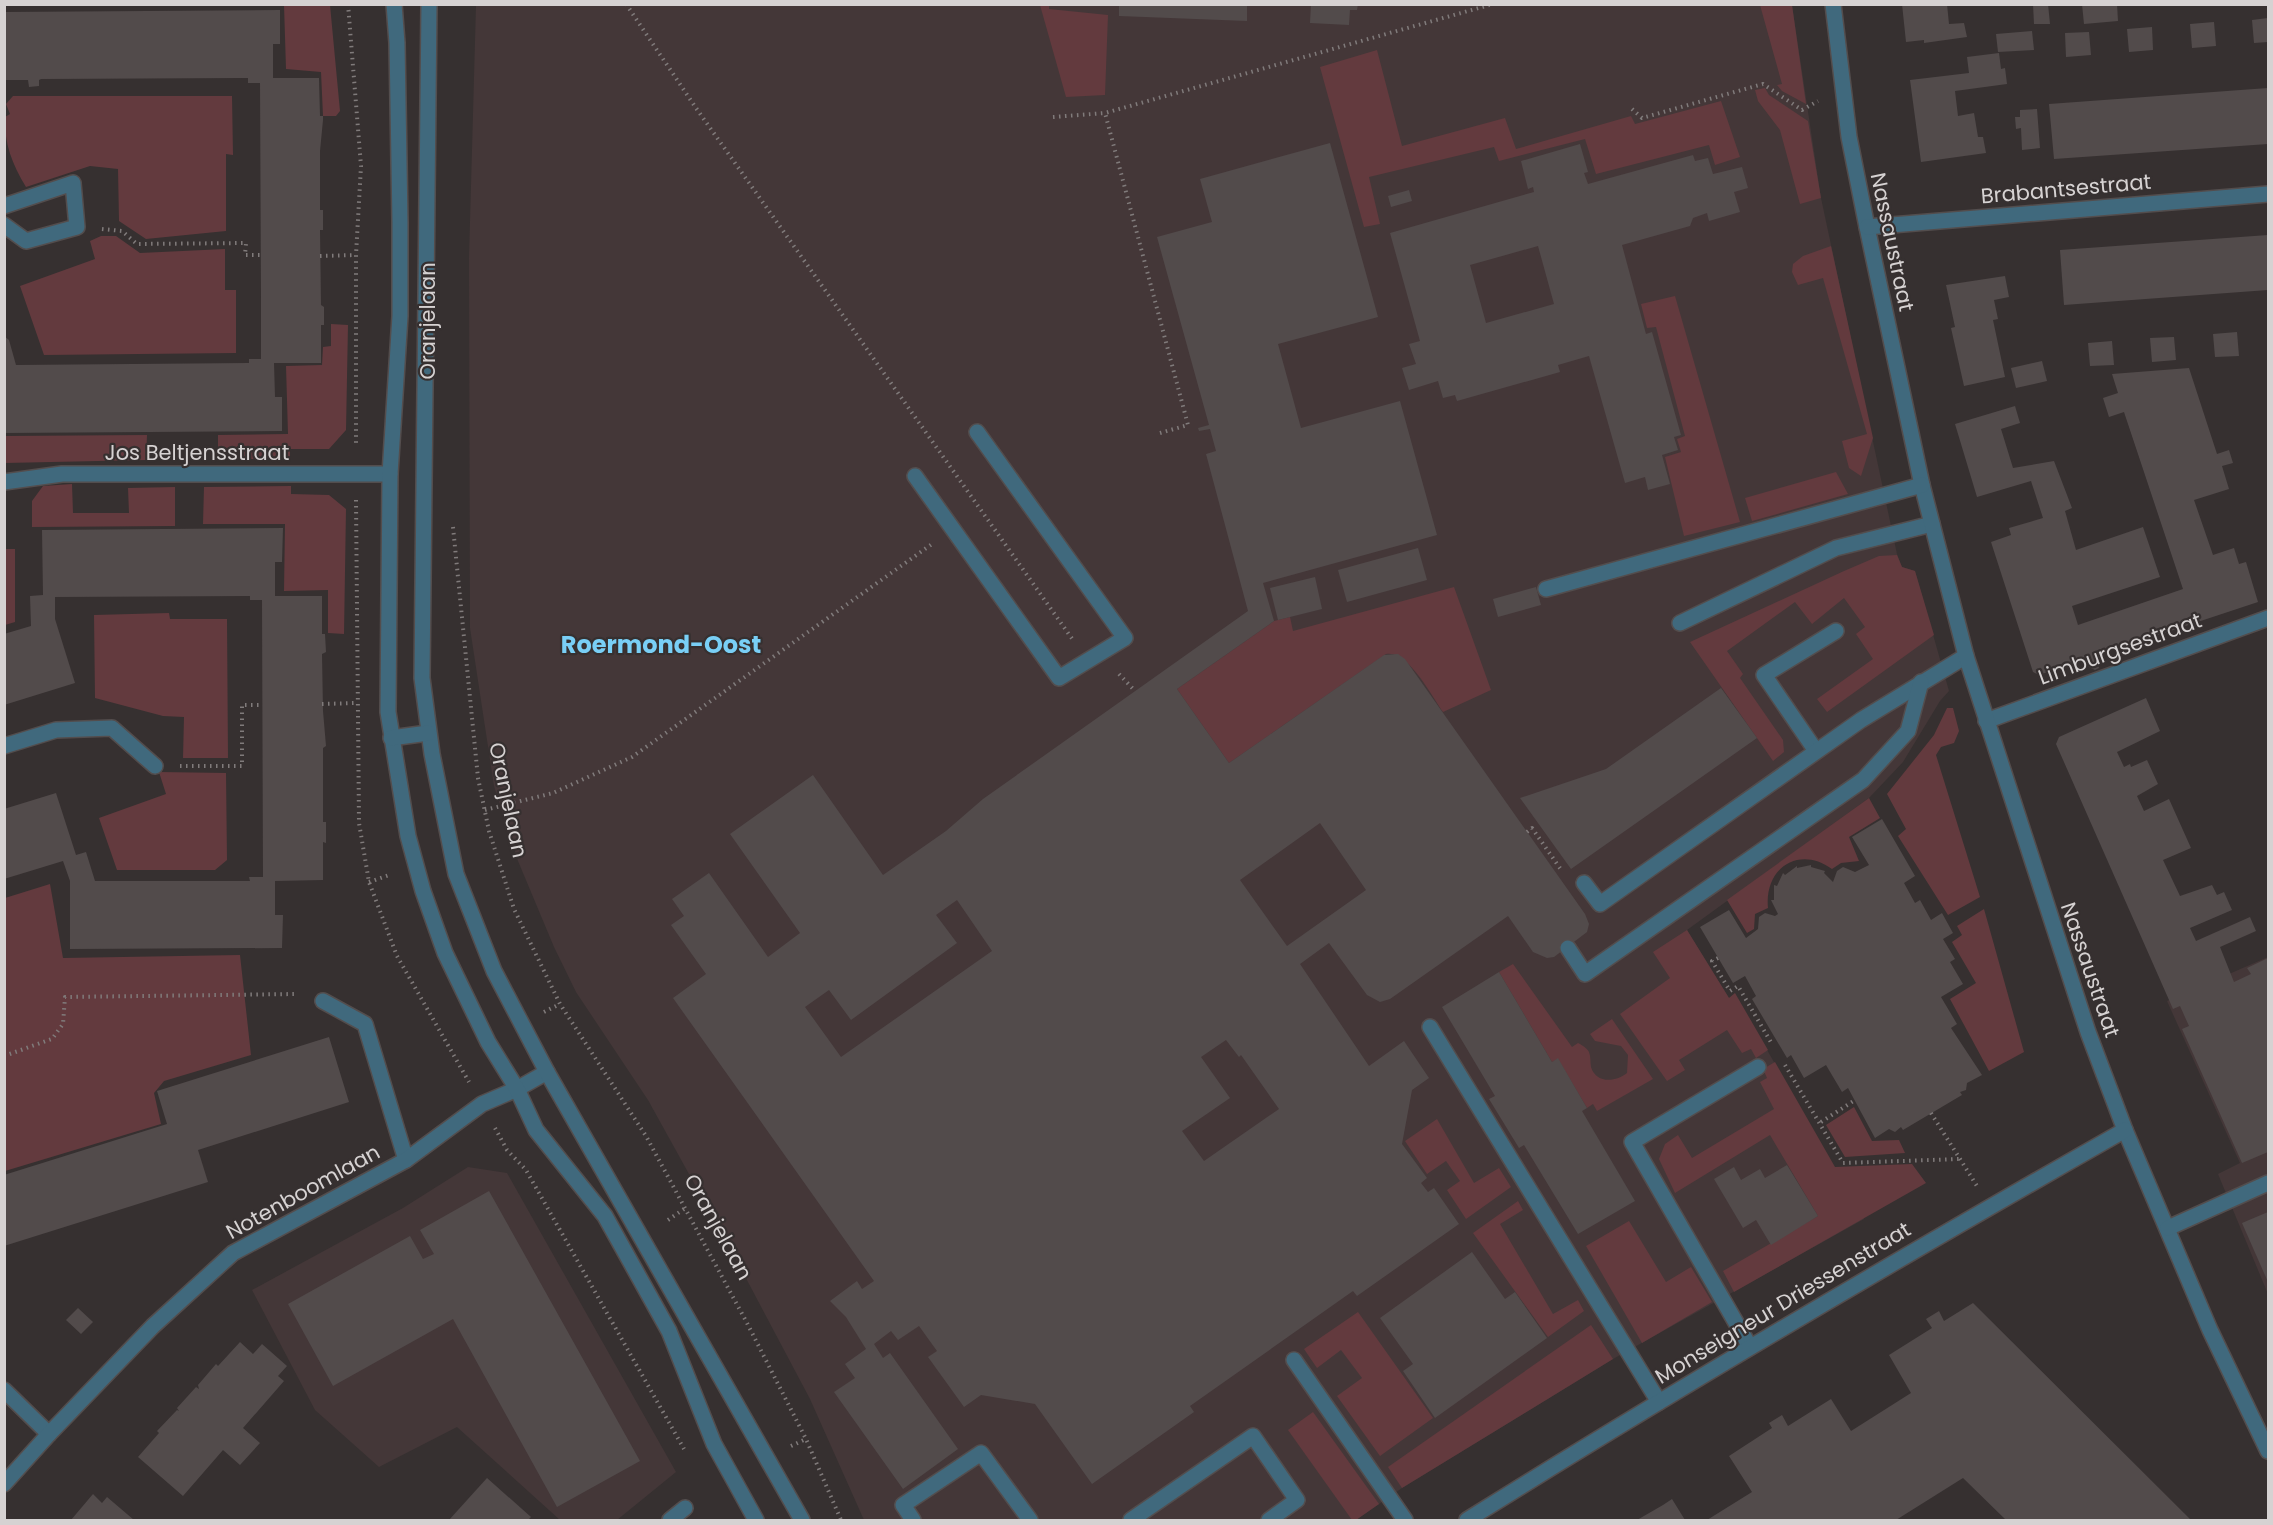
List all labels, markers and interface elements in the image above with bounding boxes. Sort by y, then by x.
street label: Brabantsestraat [1980,167,2152,210]
street label: Nassaustraat [1864,170,1921,314]
street label: Oranjelaan [413,262,442,380]
street label: Jos Beltjensstraat [105,438,289,467]
street label: Limburgsestraat [2034,605,2206,692]
district label: Roermond-Oost [561,628,761,661]
street label: Oranjelaan [482,740,535,860]
street label: Nassaustraat [2054,898,2127,1041]
street label: Notenboomlaan [221,1137,385,1246]
street label: Oranjelaan [677,1168,760,1285]
street label: Monseigneur Driessenstraat [1650,1215,1916,1391]

